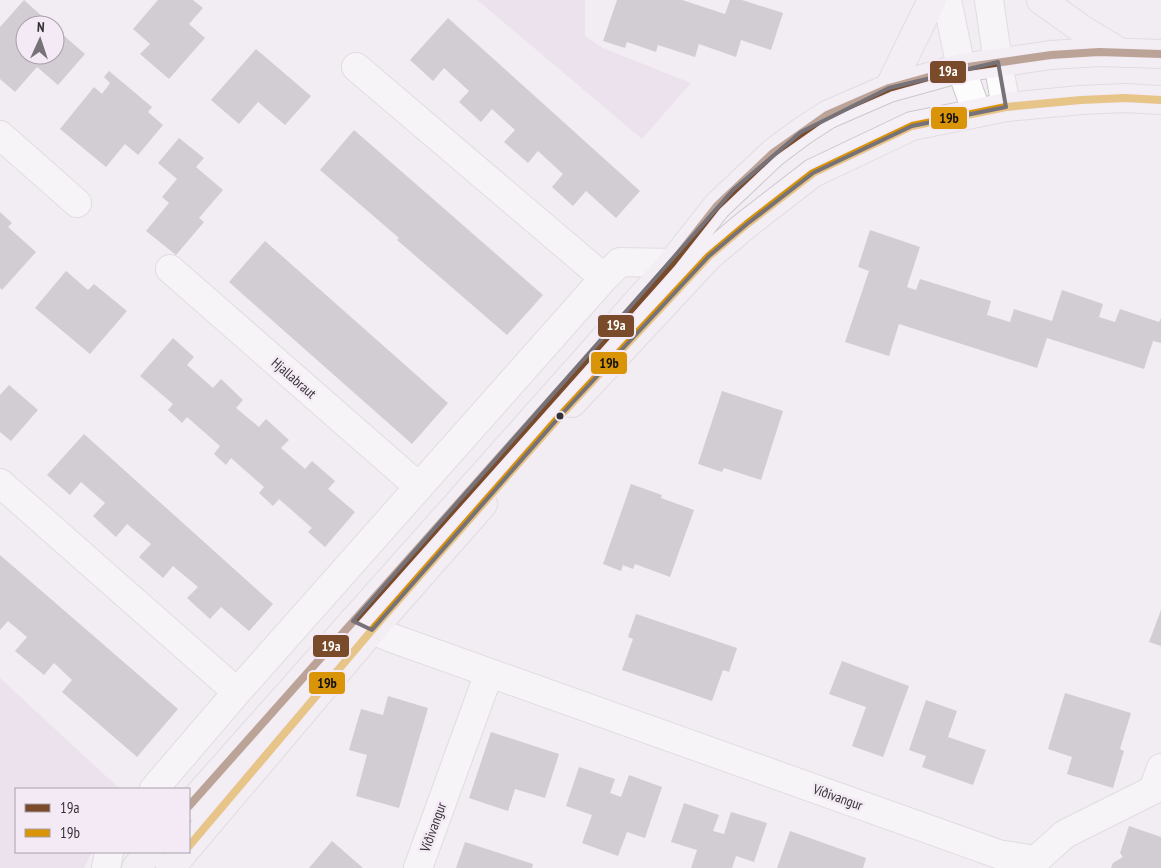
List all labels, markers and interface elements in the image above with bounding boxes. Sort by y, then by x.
north arrow [15,15,65,65]
text: N [36,18,45,36]
line badge: 19a [929,60,967,84]
text: 19a [938,62,958,80]
line badge: 19b [930,106,968,130]
text: 19b [939,109,959,127]
line badge: 19a [597,314,635,338]
text: 19a [606,316,626,334]
line badge: 19b [590,351,628,375]
street label: Hjallabraut [268,354,320,402]
text: 19b [599,354,619,372]
unlabelled marker [555,411,565,421]
line badge: 19a [312,634,350,658]
text: 19a [321,637,341,655]
line badge: 19b [308,671,346,695]
text: 19b [317,674,337,692]
street label: Víðivangur [810,779,865,814]
legend [15,788,190,853]
text: 19a [60,798,80,817]
street label: Víðivangur [415,800,450,855]
text: 19b [60,823,80,842]

